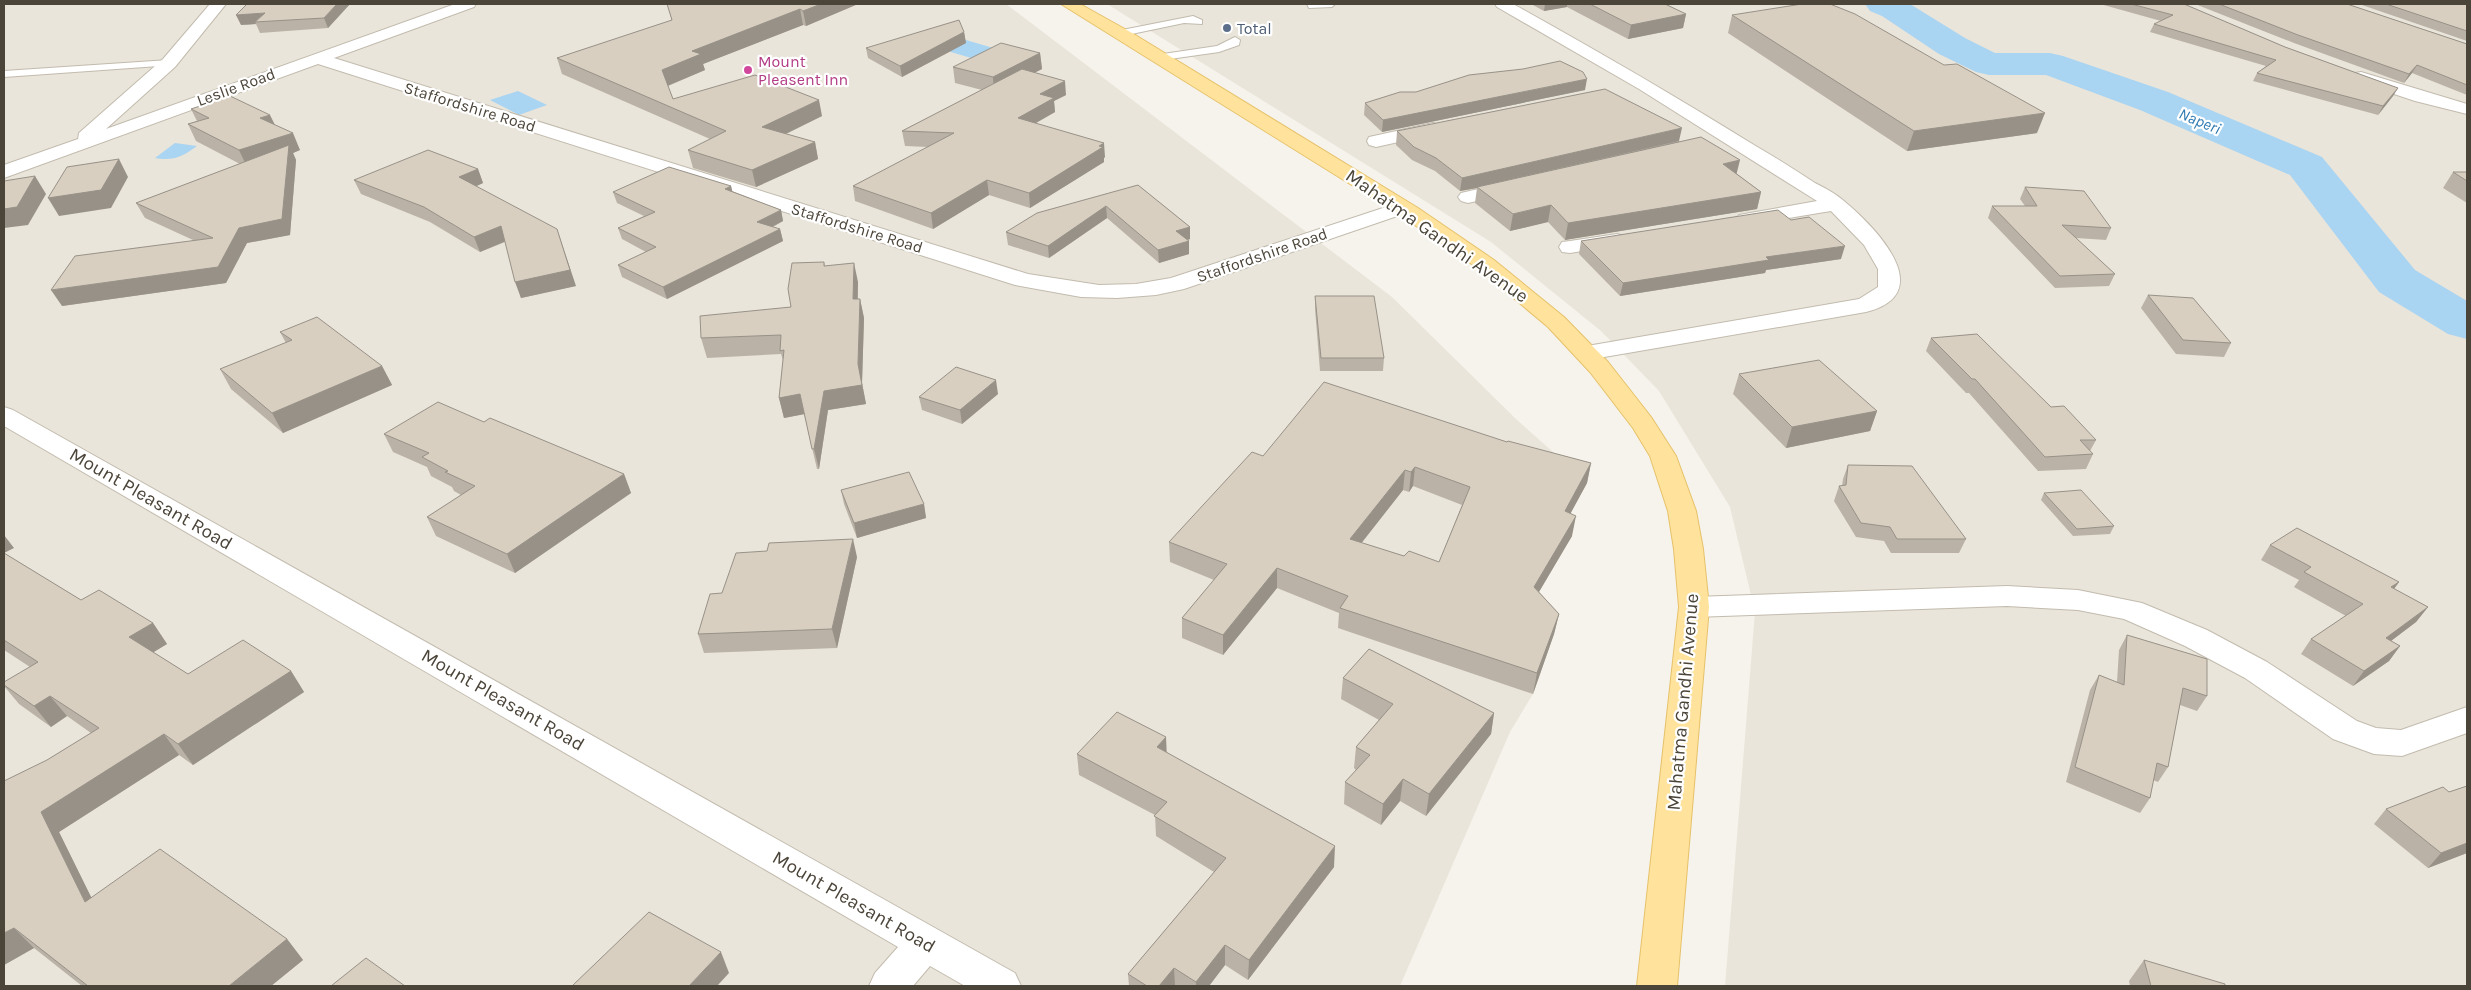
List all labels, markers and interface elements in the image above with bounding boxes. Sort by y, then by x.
place label: Total [1237,19,1272,38]
marker: Total [1221,22,1233,34]
place label: Mount Pleasent Inn [758,52,848,89]
street label: Leslie Road [194,64,278,110]
marker: Mount Pleasent Inn [742,64,754,76]
street label: Staffordshire Road [402,78,538,136]
water label: Naperi [2176,104,2224,138]
street label: Mahatma Gandhi Avenue [1341,164,1533,308]
street label: Staffordshire Road [789,199,925,257]
street label: Staffordshire Road [1194,224,1330,286]
street label: Mount Pleasant Road [66,443,236,555]
street label: Mahatma Gandhi Avenue [1663,592,1703,812]
street label: Mount Pleasant Road [418,644,588,756]
street label: Mount Pleasant Road [769,846,939,958]

